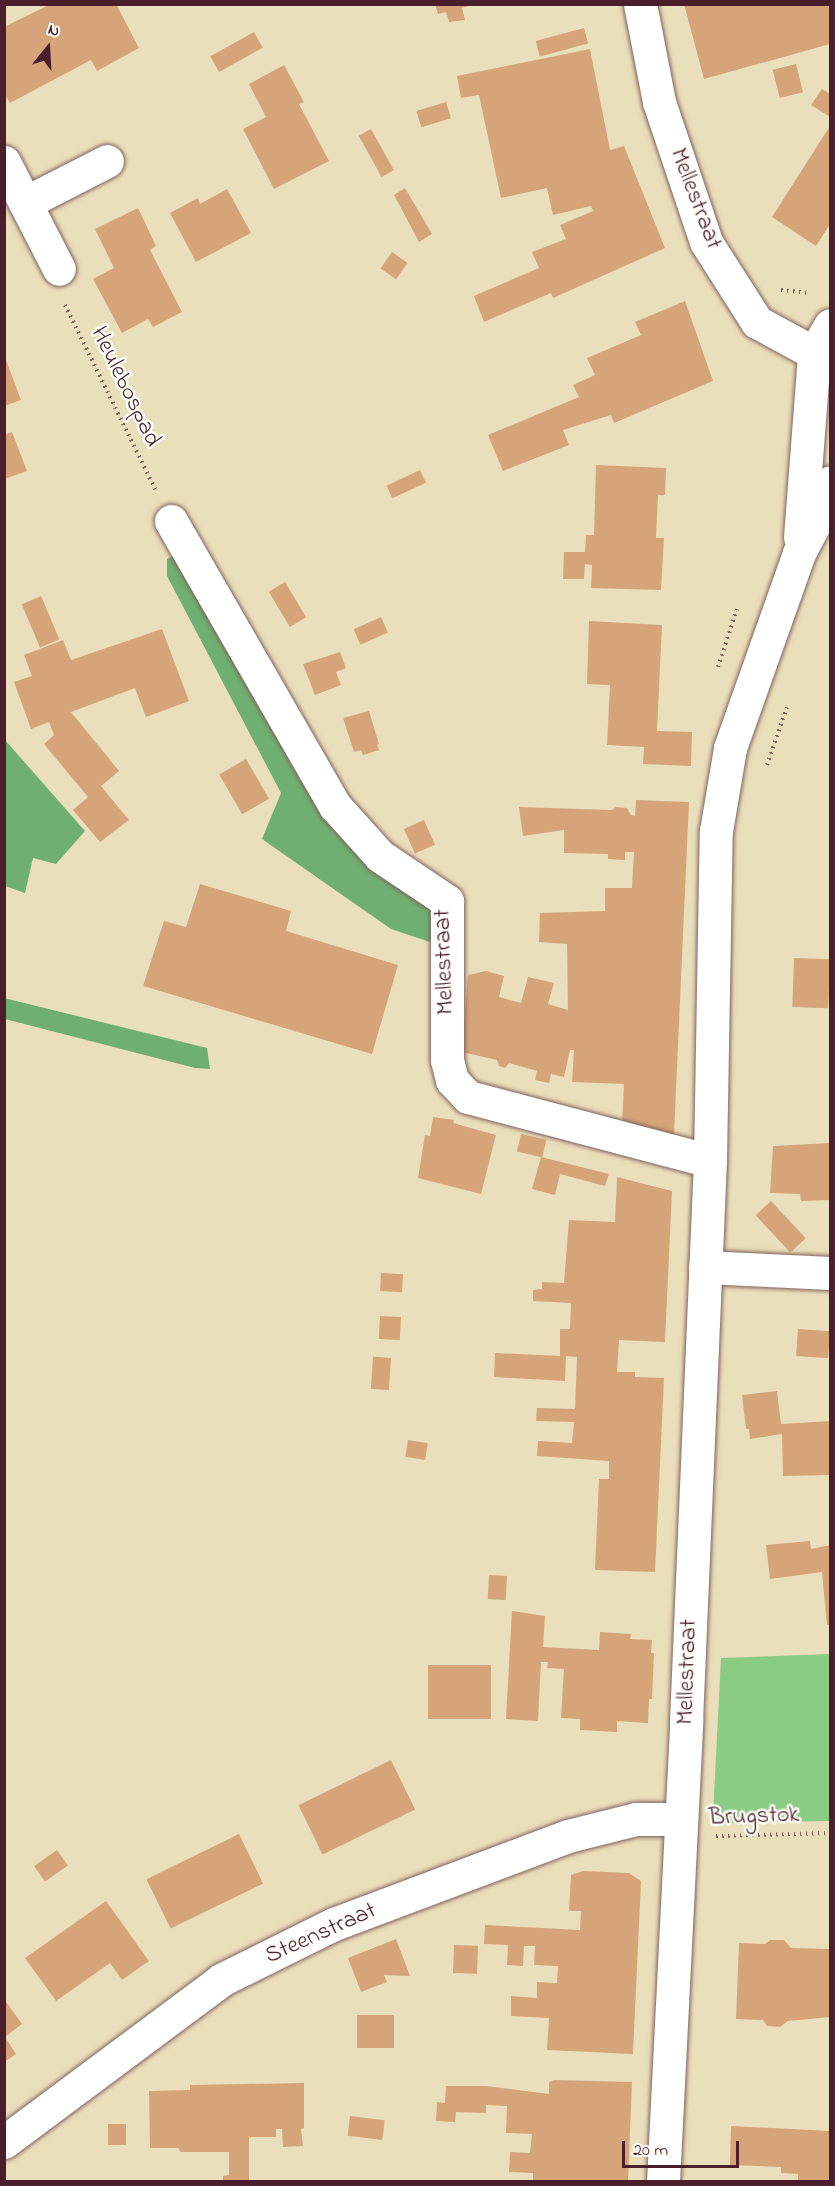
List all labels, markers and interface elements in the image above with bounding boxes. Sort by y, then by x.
north arrow [18,18,78,78]
text: N [45,18,62,44]
street label: Mellestraat [663,144,727,254]
street label: Heulebospad [84,322,166,452]
street label: Mellestraat [429,909,461,1015]
street label: Mellestraat [672,1619,704,1725]
street label: Brugstok [708,1801,800,1833]
street label: Steenstraat [261,1897,381,1971]
scale bar [625,2129,742,2167]
text: 20 m [633,2138,668,2164]

